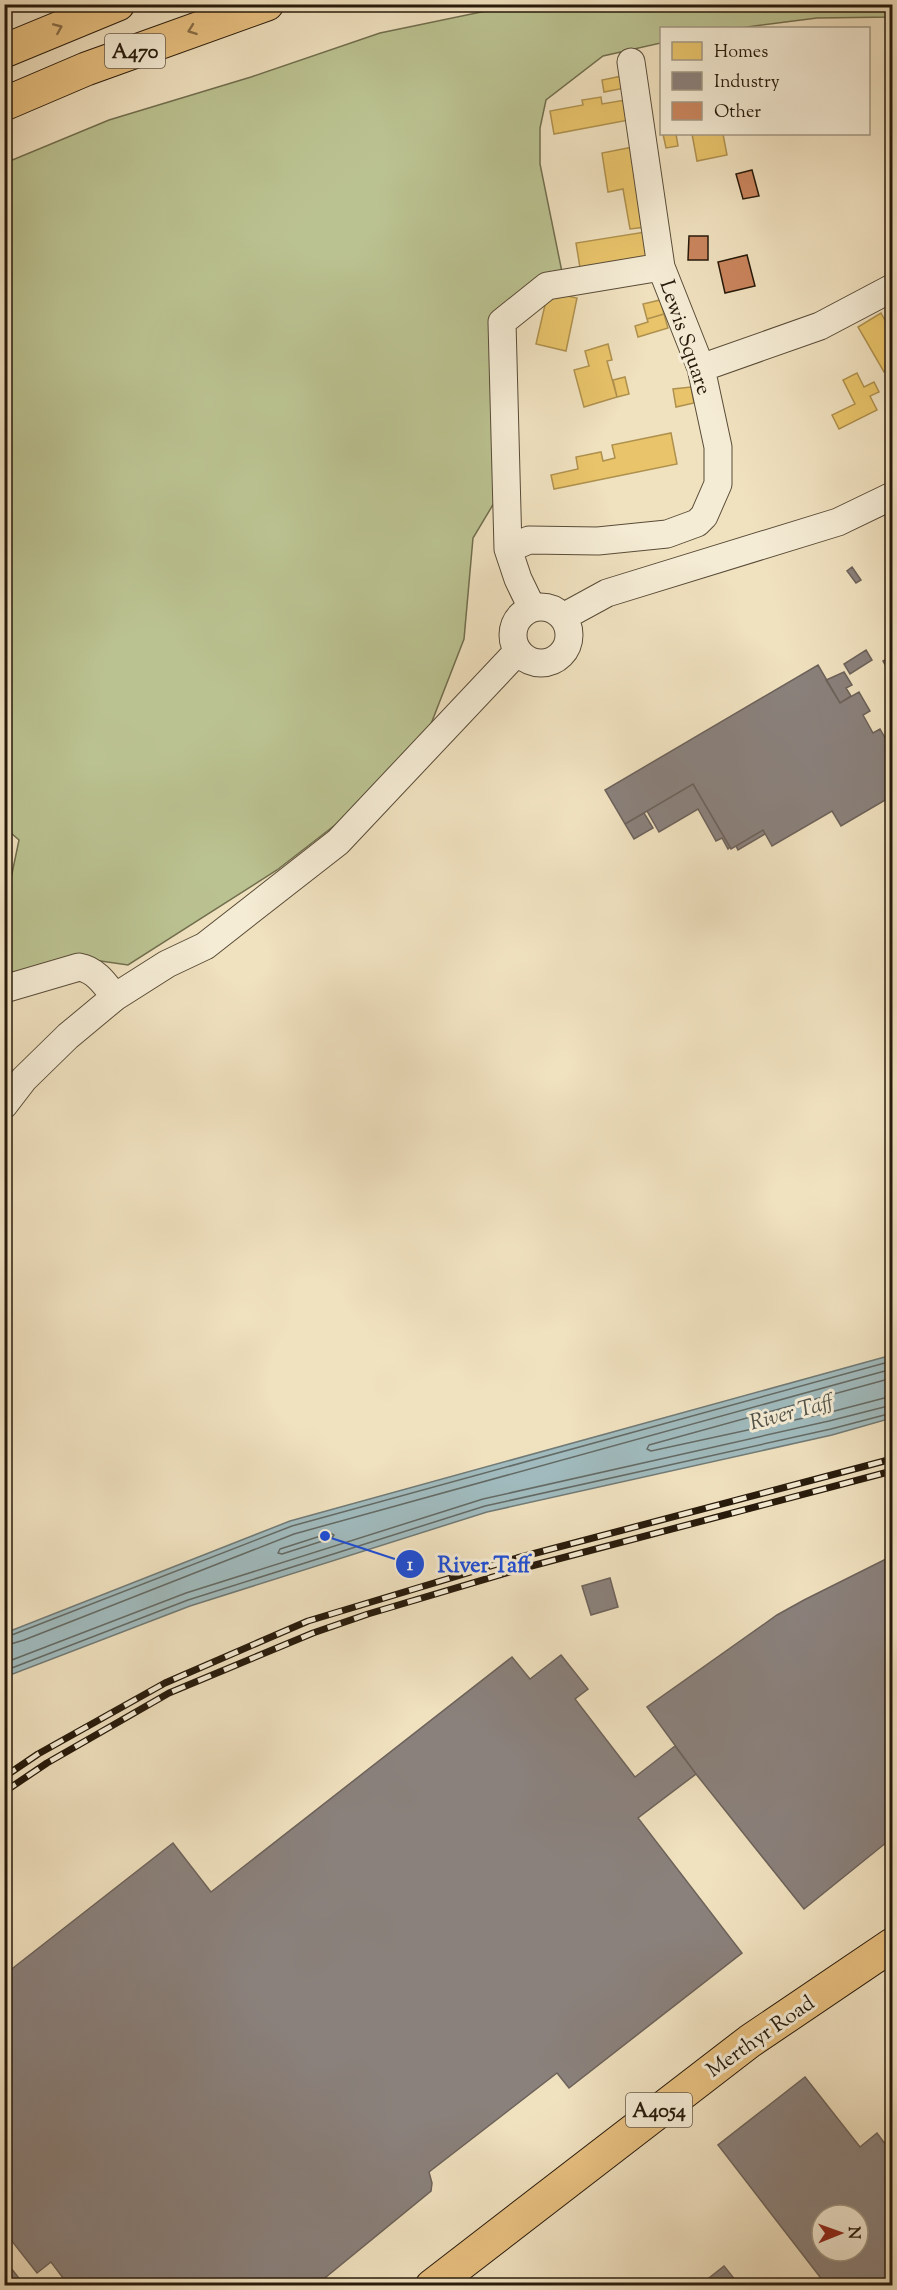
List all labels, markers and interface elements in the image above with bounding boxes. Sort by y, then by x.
one-way arrow [52,23,63,35]
one-way arrow [187,23,198,36]
legend [660,27,870,135]
road number: A470 [105,34,165,68]
text: Homes [714,40,768,66]
text: Industry [714,70,780,96]
text: Other [714,100,761,126]
street label: Lewis Square [650,276,718,399]
water label: River Taff [746,1387,839,1440]
callout: River Taff [395,1544,542,1584]
text: River Taff [437,1551,532,1583]
text: 1 [407,1553,414,1579]
street label: Merthyr Road [701,1989,821,2086]
road number: A4054 [626,2093,692,2127]
north arrow [810,2203,870,2263]
text: N [841,2226,864,2240]

